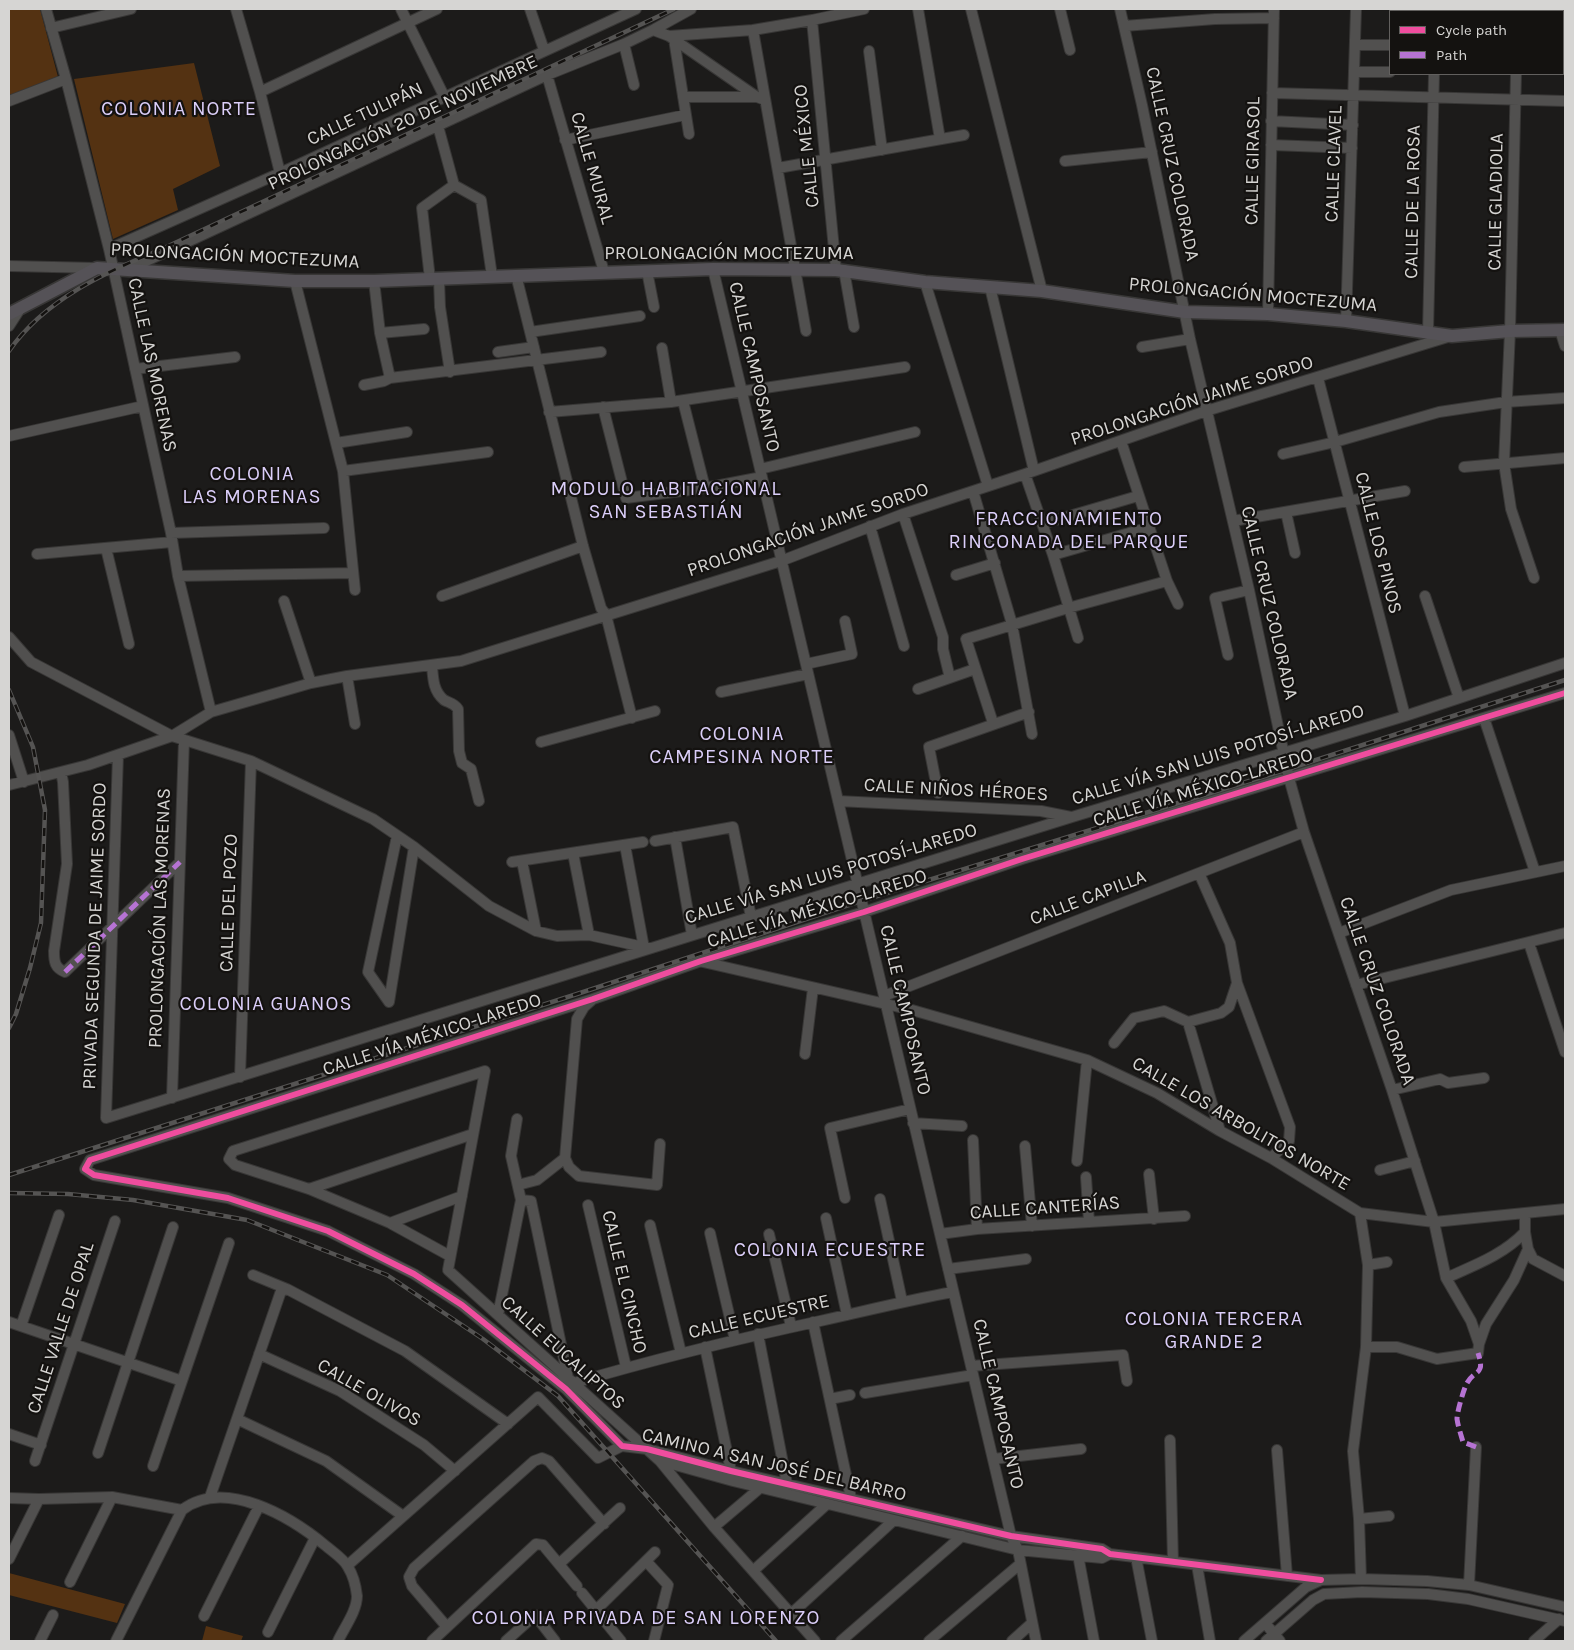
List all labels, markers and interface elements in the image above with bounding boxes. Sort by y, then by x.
legend [1389,10,1564,75]
text: Cycle path [1436,21,1507,39]
text: Path [1436,46,1467,64]
street label: PROLONGACIÓN 20 DE NOVIEMBRE [265,50,541,196]
street label: CALLE CRUZ COLORADA [1140,65,1204,263]
street label: CALLE TULIPÁN [303,77,427,151]
street label: CALLE MÉXICO [789,83,825,209]
district label: COLONIA NORTE [99,97,259,121]
street label: CALLE GIRASOL [1240,97,1266,225]
street label: CALLE CLAVEL [1321,105,1347,223]
street label: CALLE MURAL [565,109,619,227]
street label: CALLE DE LA ROSA [1400,125,1426,279]
street label: CALLE GLADIOLA [1483,133,1509,271]
street label: PROLONGACIÓN MOCTEZUMA [110,238,360,274]
street label: PROLONGACIÓN MOCTEZUMA [604,243,854,265]
street label: PROLONGACIÓN MOCTEZUMA [1128,273,1378,317]
street label: CALLE LAS MORENAS [122,276,182,454]
street label: CALLE CAMPOSANTO [723,280,785,454]
street label: PROLONGACIÓN JAIME SORDO [1068,351,1316,451]
district label: COLONIA LAS MORENAS [181,462,323,509]
street label: CALLE LOS PINOS [1349,470,1407,616]
district label: MODULO HABITACIONAL SAN SEBASTIÁN [548,477,784,524]
street label: PROLONGACIÓN JAIME SORDO [684,478,932,582]
street label: CALLE CRUZ COLORADA [1236,504,1302,702]
district label: FRACCIONAMIENTO RINCONADA DEL PARQUE [946,507,1192,554]
street label: CALLE VÍA SAN LUIS POTOSÍ-LAREDO [1069,700,1367,810]
district label: COLONIA CAMPESINA NORTE [647,722,837,769]
street label: CALLE VÍA MÉXICO-LAREDO [1090,744,1316,832]
street label: CALLE NIÑOS HÉROES [863,774,1049,806]
street label: PRIVADA SEGUNDA DE JAIME SORDO [78,782,112,1090]
street label: PROLONGACIÓN LAS MORENAS [144,788,176,1048]
street label: CALLE VÍA SAN LUIS POTOSÍ-LAREDO [682,819,980,929]
street label: CALLE DEL POZO [215,833,243,973]
street label: CALLE VÍA MÉXICO-LAREDO [704,865,930,953]
street label: CALLE CAPILLA [1027,865,1149,931]
street label: CALLE CRUZ COLORADA [1334,894,1420,1088]
street label: CALLE CAMPOSANTO [874,923,936,1097]
street label: CALLE VÍA MÉXICO-LAREDO [320,989,544,1081]
district label: COLONIA GUANOS [178,992,354,1016]
street label: CALLE LOS ARBOLITOS NORTE [1128,1052,1354,1196]
street label: CALLE CANTERÍAS [969,1191,1121,1225]
street label: CALLE EL CINCHO [596,1208,652,1356]
district label: COLONIA ECUESTRE [732,1238,928,1262]
street label: CALLE VALLE DE OPAL [22,1239,100,1417]
street label: CALLE ECUESTRE [686,1290,832,1344]
street label: CALLE EUCALIPTOS [496,1291,630,1415]
district label: COLONIA TERCERA GRANDE 2 [1123,1307,1305,1354]
street label: CALLE CAMPOSANTO [967,1317,1029,1491]
street label: CALLE OLIVOS [313,1354,425,1432]
street label: CAMINO A SAN JOSÉ DEL BARRO [640,1423,908,1507]
district label: COLONIA PRIVADA DE SAN LORENZO [468,1606,824,1630]

